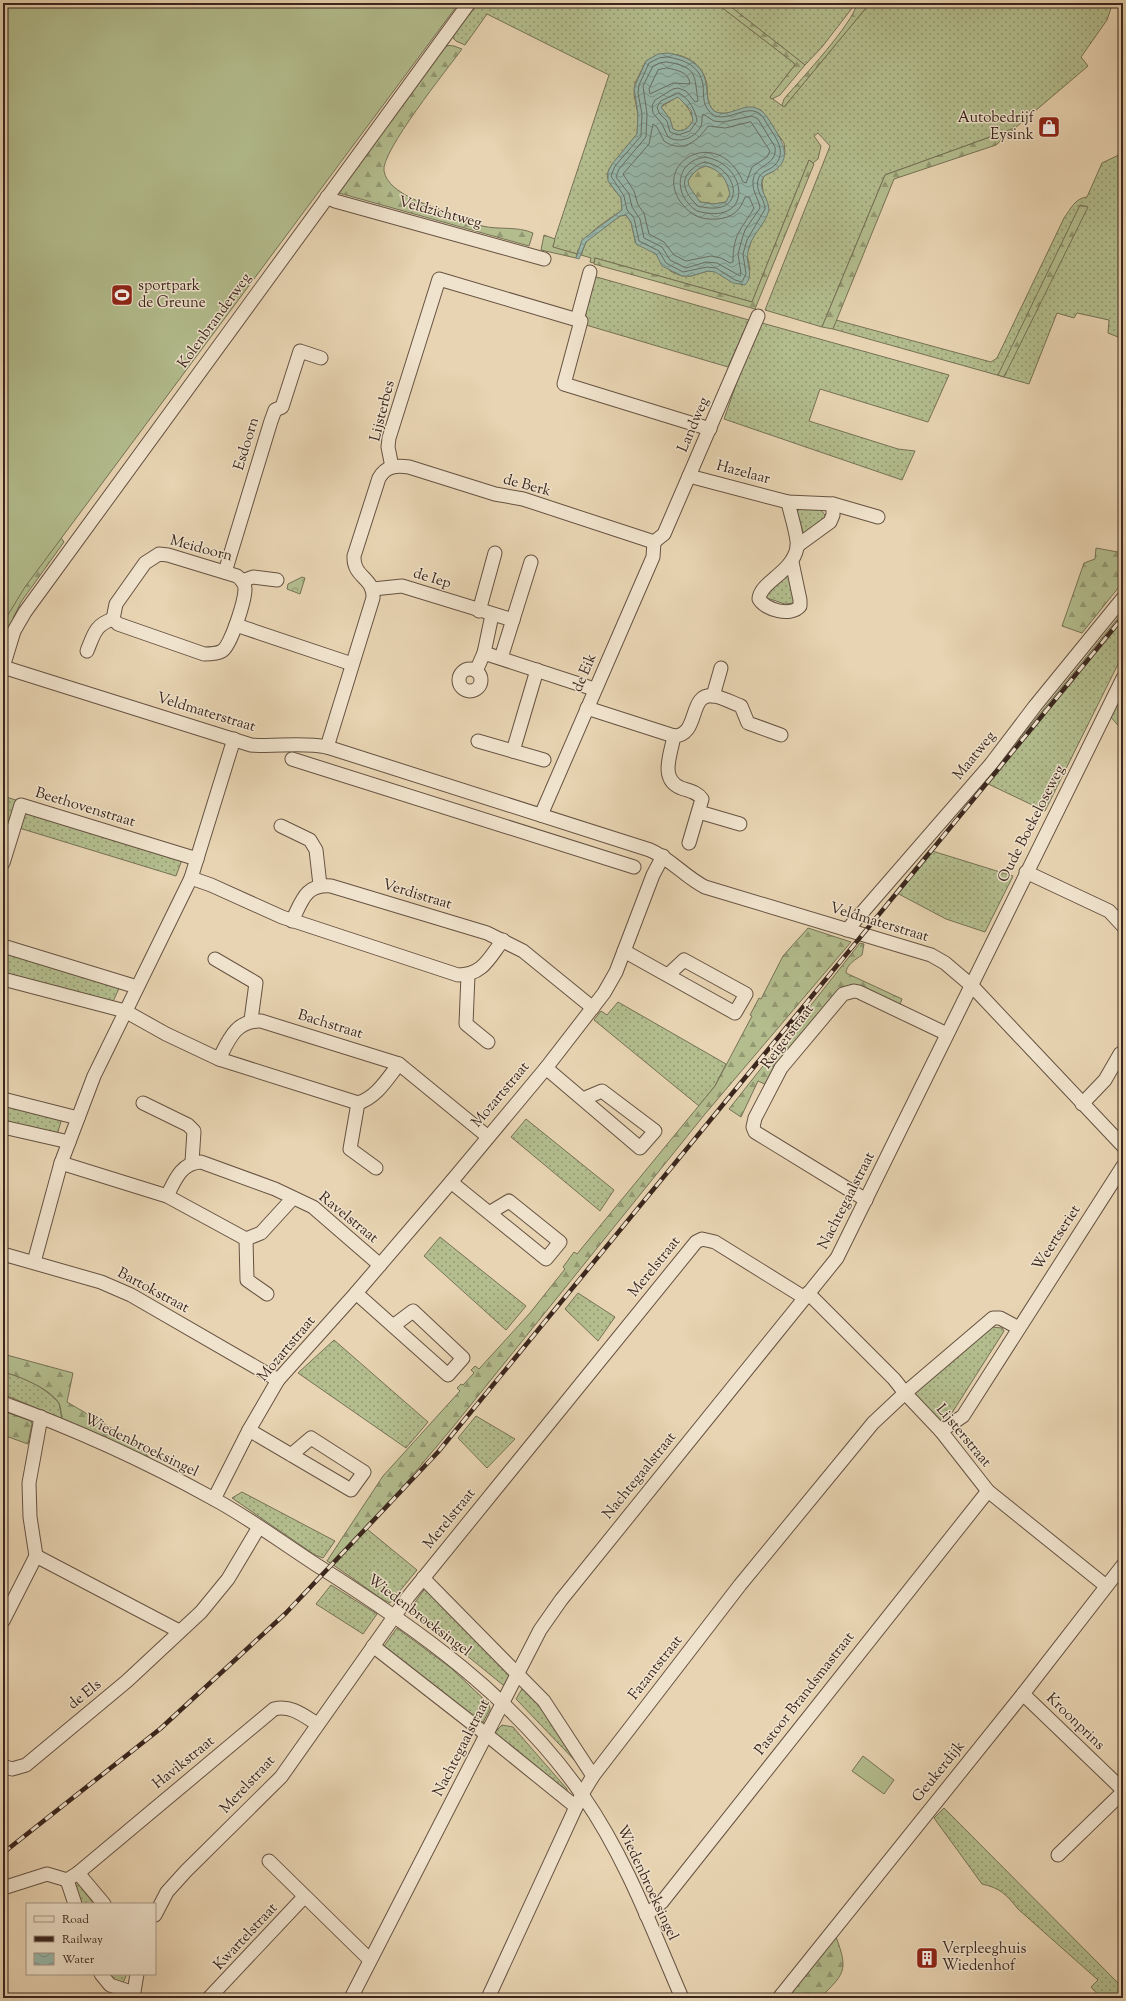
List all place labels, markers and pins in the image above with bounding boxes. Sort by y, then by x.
place label: Autobedrijf Eysink [958,108,1035,146]
shop icon: Autobedrijf Eysink [1036,114,1062,140]
place label: sportpark de Greune [138,276,206,314]
sports icon: sportpark de Greune [109,282,135,308]
place label: Verpleeghuis Wiedenhof [942,1939,1026,1977]
building icon: Verpleeghuis Wiedenhof [914,1945,940,1971]

